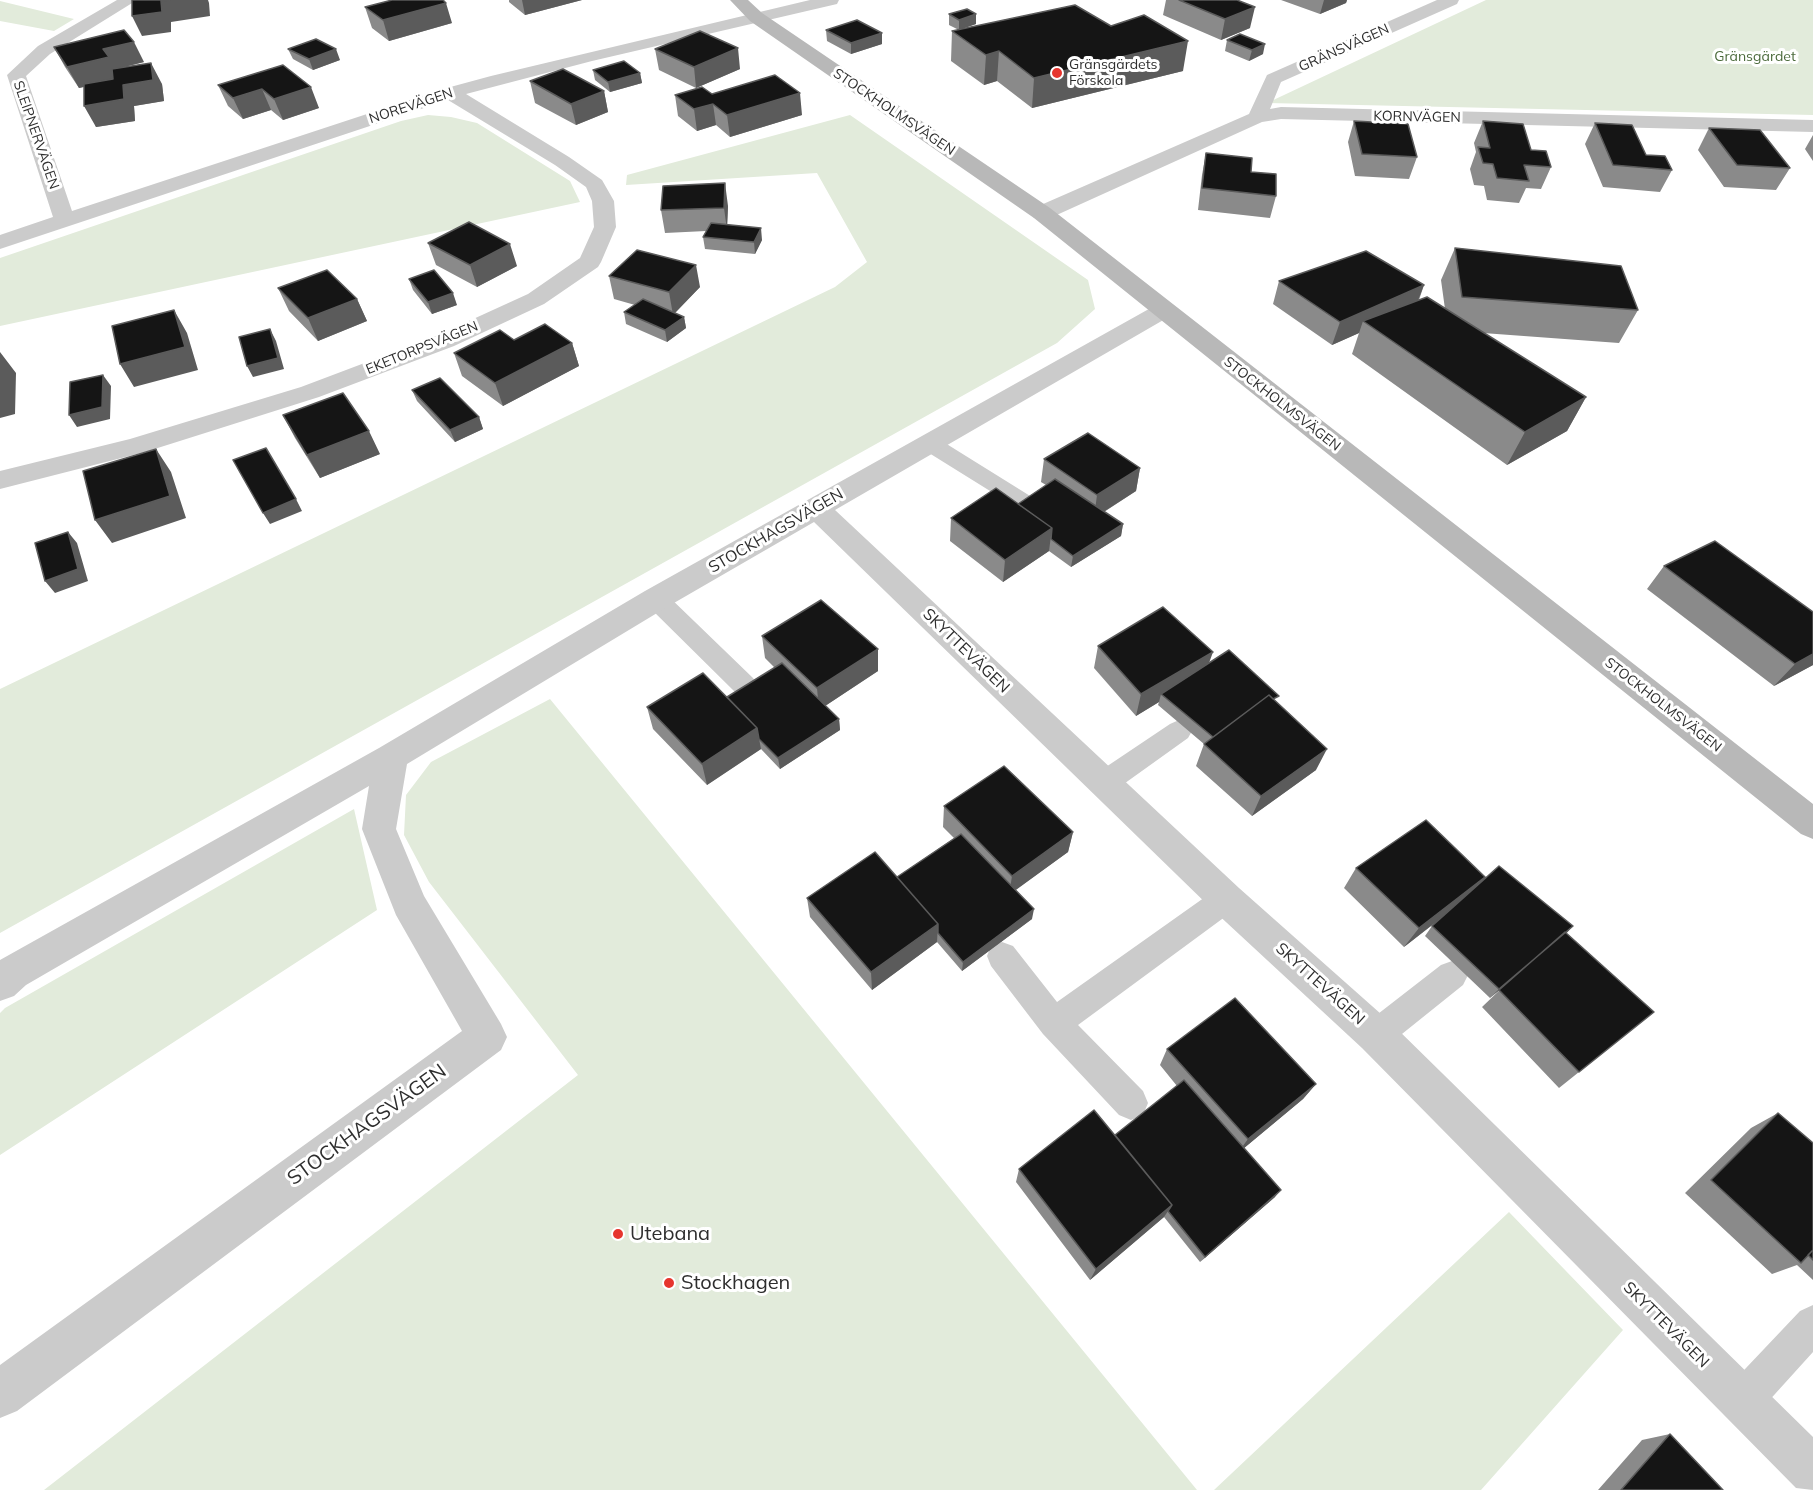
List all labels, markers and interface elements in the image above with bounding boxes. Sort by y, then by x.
street label: GRÄNSVÄGEN [1296,21,1392,75]
park label: Gränsgärdet [1714,49,1796,65]
place label: Gränsgärdets Förskola [1069,57,1158,90]
street label: STOCKHOLMSVÄGEN [830,65,958,159]
marker: Gränsgärdets Förskola [1050,66,1064,80]
street label: SLEIPNERVÄGEN [10,79,62,191]
street label: NOREVÄGEN [367,85,455,127]
street label: KORNVÄGEN [1373,108,1461,126]
street label: EKETORPSVÄGEN [364,318,480,378]
street label: STOCKHOLMSVÄGEN [1220,353,1344,455]
street label: STOCKHAGSVÄGEN [705,485,847,577]
street label: SKYTTEVÄGEN [919,605,1013,697]
street label: STOCKHOLMSVÄGEN [1601,654,1725,756]
street label: SKYTTEVÄGEN [1271,939,1369,1029]
street label: STOCKHAGSVÄGEN [283,1059,451,1191]
place label: Utebana [630,1222,710,1246]
marker: Utebana [611,1227,625,1241]
place label: Stockhagen [681,1271,790,1295]
marker: Stockhagen [662,1276,676,1290]
street label: SKYTTEVÄGEN [1619,1278,1713,1372]

